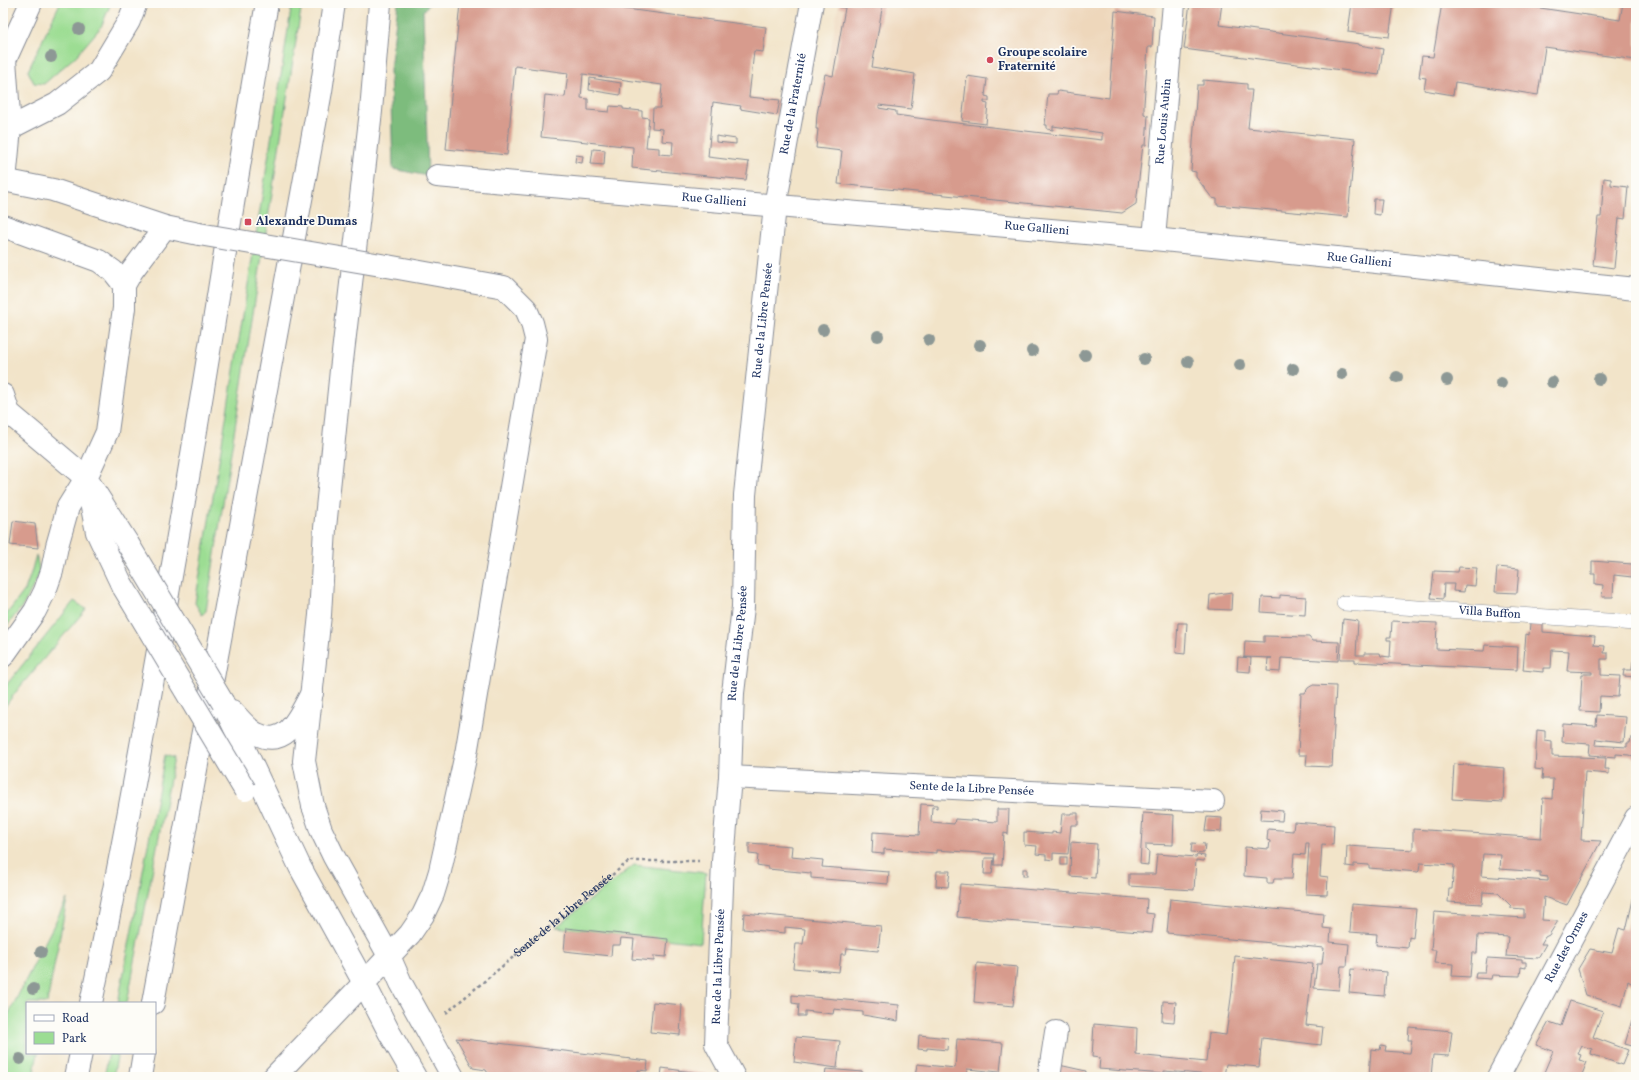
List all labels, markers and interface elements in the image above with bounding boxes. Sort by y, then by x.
place label: Groupe scolaire Fraternité [998,45,1087,75]
street label: Rue de la Fraternité [777,52,811,156]
marker: Groupe scolaire Fraternité [985,55,995,65]
street label: Rue Louis Aubin [1152,78,1176,165]
street label: Rue Gallieni [681,190,747,211]
place label: Alexandre Dumas [256,214,358,230]
marker: Alexandre Dumas [243,217,253,227]
street label: Rue Gallieni [1004,218,1070,240]
street label: Rue Gallieni [1326,249,1393,272]
street label: Rue de la Libre Pensée [749,262,777,379]
street label: Rue de la Libre Pensée [725,585,751,701]
street label: Villa Buffon [1458,603,1521,623]
street label: Sente de la Libre Pensée [909,778,1035,800]
street label: Sente de la Libre Pensée [511,869,617,961]
street label: Rue de la Libre Pensée [709,908,729,1025]
street label: Rue des Ormes [1542,909,1593,986]
legend [26,1002,156,1054]
text: Road [62,1011,89,1027]
text: Park [62,1031,87,1047]

